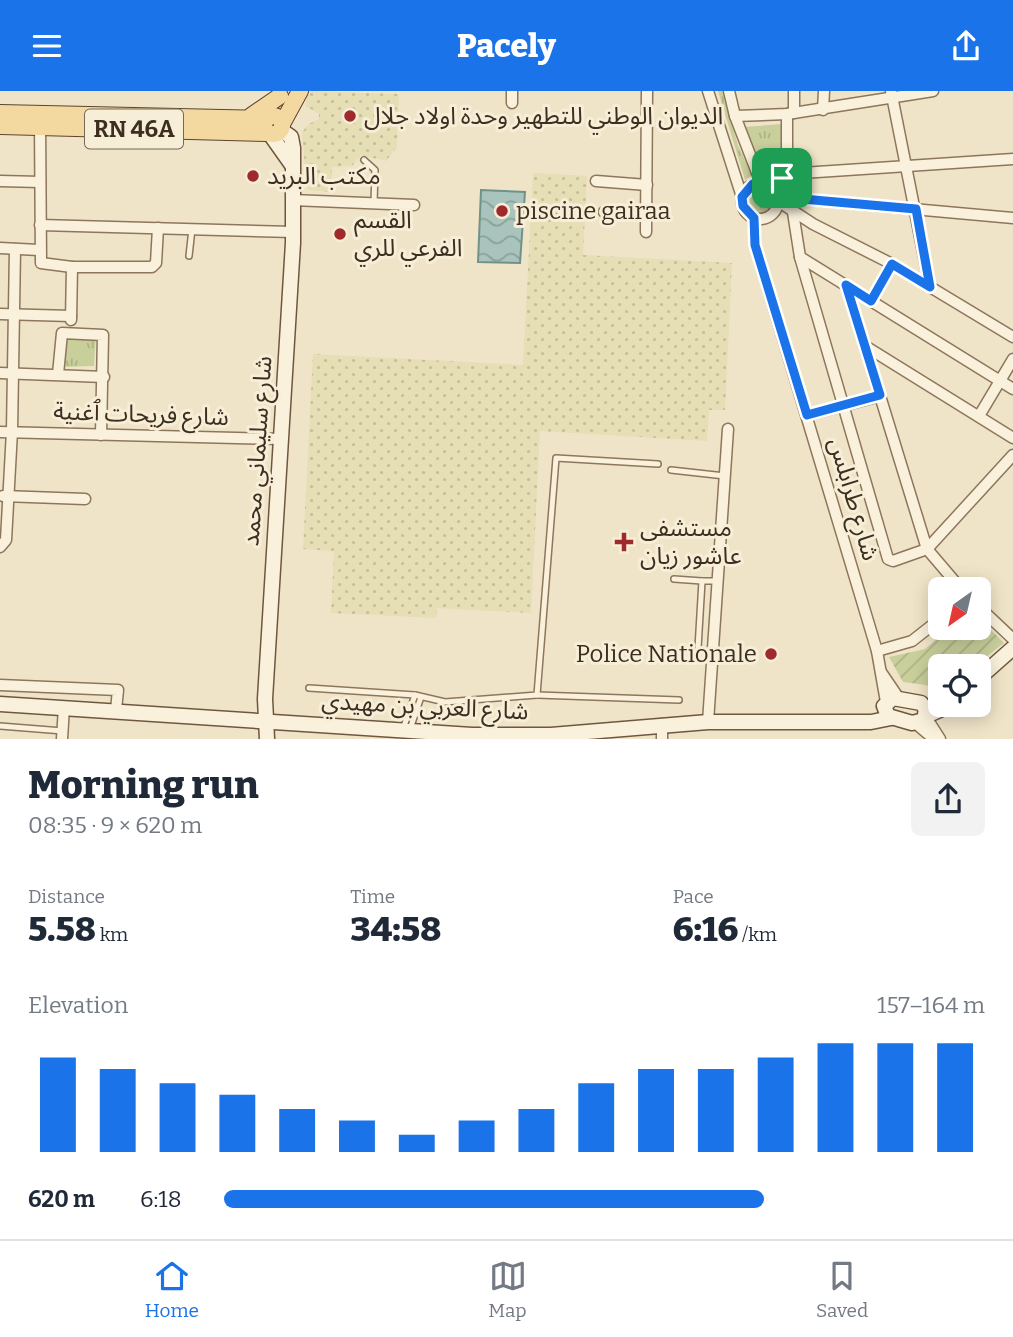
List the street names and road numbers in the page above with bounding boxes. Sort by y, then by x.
road number: RN 46A [85,110,183,149]
street label: شارع سليماني محمد [236,355,282,547]
street label: شارع فريحات ٱغنية [53,396,229,434]
street label: شارع طرابلس [820,434,885,565]
street label: شارع العربي بن مهيدي [321,687,529,730]

